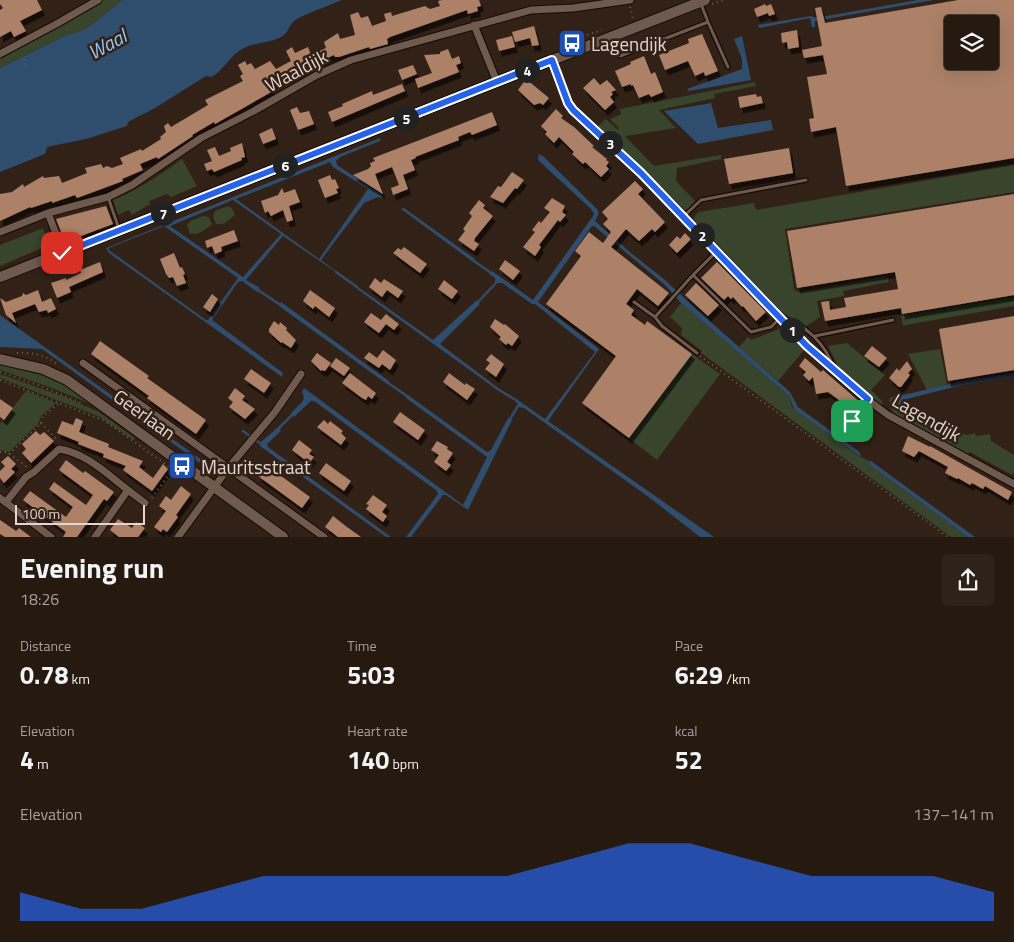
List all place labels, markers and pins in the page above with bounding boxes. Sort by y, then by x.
bus stop icon: Lagendijk [557,28,587,58]
place label: Lagendijk [591,29,667,58]
pin: 4 [514,58,540,82]
pin: 5 [394,106,418,130]
pin: 3 [598,130,622,156]
pin: 6 [272,152,298,178]
pin: 7 [150,200,176,226]
pin: 2 [690,222,714,248]
pin [41,232,83,274]
pin: 1 [780,318,804,342]
pin [831,400,873,442]
bus stop icon: Mauritsstraat [167,451,197,481]
place label: Mauritsstraat [201,452,311,481]

